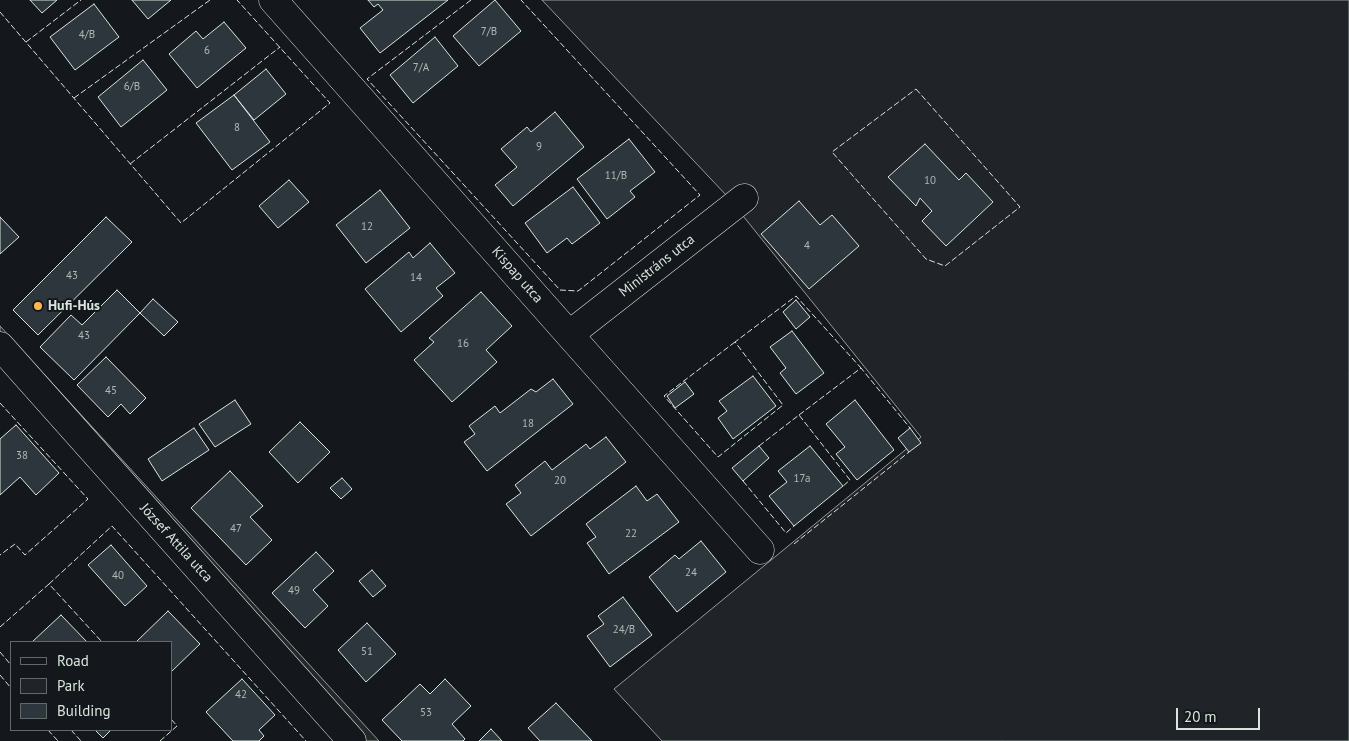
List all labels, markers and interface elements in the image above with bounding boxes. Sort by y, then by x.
house number: 7/B [481,25,497,39]
house number: 4/B [79,28,95,42]
house number: 6 [204,44,210,58]
house number: 7/A [413,61,429,75]
house number: 6/B [124,80,140,94]
house number: 8 [234,121,240,135]
house number: 9 [536,140,542,154]
house number: 11/B [605,169,627,183]
house number: 10 [924,174,936,188]
house number: 12 [361,220,373,234]
street label: Ministráns utca [616,231,698,301]
house number: 4 [804,239,810,253]
street label: Kispap utca [488,243,546,307]
house number: 43 [66,269,78,283]
house number: 14 [410,271,422,285]
place label: Hufi-Hús [48,298,100,314]
marker: Hufi-Hús [32,300,44,312]
house number: 43 [78,329,90,343]
house number: 16 [457,337,469,351]
house number: 45 [105,384,117,398]
house number: 18 [522,417,534,431]
house number: 38 [16,449,28,463]
house number: 17a [794,472,810,486]
house number: 20 [554,474,566,488]
street label: József Attila utca [136,500,216,586]
house number: 47 [230,522,242,536]
house number: 22 [625,527,637,541]
house number: 24 [685,566,697,580]
house number: 40 [112,569,124,583]
house number: 49 [288,584,300,598]
house number: 24/B [613,623,635,637]
legend [10,641,172,731]
house number: 51 [361,645,373,659]
text: Road [57,651,89,670]
text: Park [57,676,85,695]
house number: 42 [235,688,247,702]
scale bar [1179,698,1263,730]
text: Building [57,701,111,720]
house number: 53 [420,706,432,720]
text: 20 m [1184,707,1217,726]

